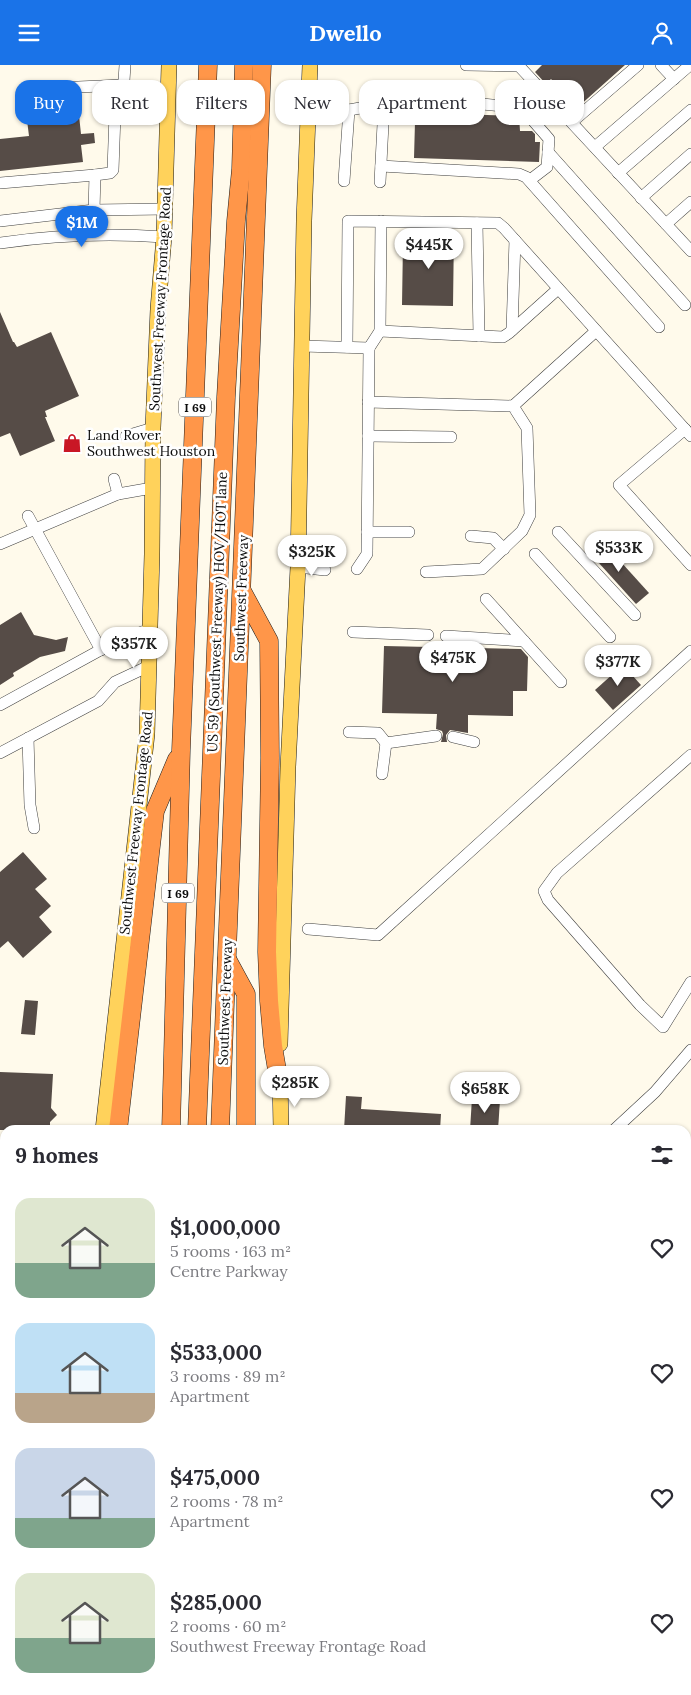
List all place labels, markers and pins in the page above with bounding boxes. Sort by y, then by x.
pin: $1M [58,205,106,248]
pin: $445K [394,227,464,270]
place label: Land Rover Southwest Houston [87,426,216,460]
shop icon: Land Rover Southwest Houston [61,432,83,454]
pin: $533K [584,531,654,573]
pin: $325K [277,535,347,577]
pin: $357K [99,627,169,669]
pin: $475K [418,641,488,683]
pin: $377K [583,645,653,687]
pin: $285K [260,1065,330,1108]
pin: $658K [450,1071,520,1114]

